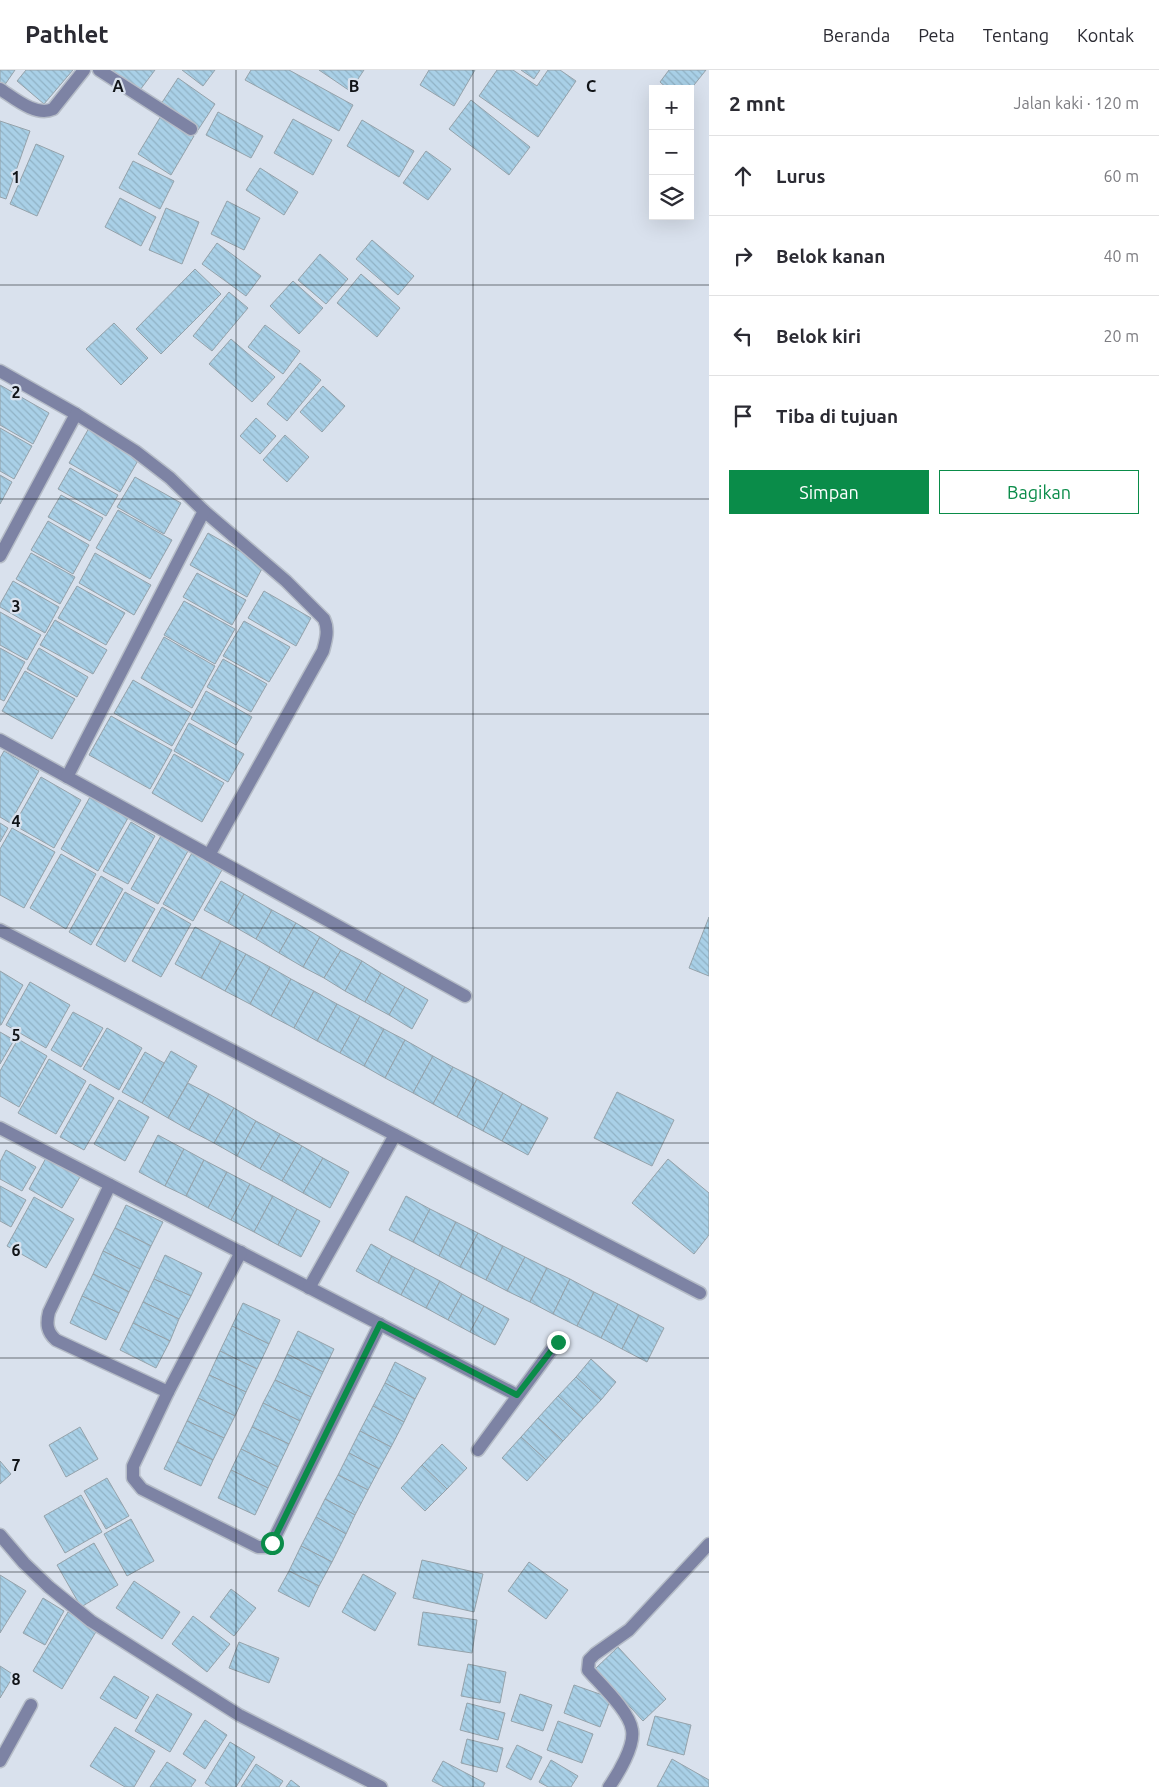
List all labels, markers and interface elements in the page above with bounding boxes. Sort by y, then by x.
text: Pathlet [25,21,109,48]
text: Beranda [823,25,890,45]
text: Peta [918,25,955,45]
text: Tentang [983,25,1049,45]
text: Kontak [1077,25,1134,45]
text: A [112,77,124,95]
text: B [349,77,359,95]
text: C [586,77,596,95]
map controls [649,85,694,220]
button: + [649,85,694,130]
text: 2 mnt [729,91,785,115]
text: Jalan kaki · 120 m [1014,94,1139,112]
button: − [649,130,694,175]
icon: ahead [729,162,757,190]
text: Lurus [776,165,825,187]
text: 60 m [1103,167,1139,185]
text: 1 [11,168,21,186]
button: layers [649,175,694,220]
icon: right [729,242,757,270]
text: Belok kanan [776,245,885,267]
text: 40 m [1103,247,1139,265]
icon: left [729,322,757,350]
text: Belok kiri [776,325,861,347]
text: 20 m [1103,327,1139,345]
text: 2 [11,383,21,401]
icon: arrive [729,402,757,430]
text: Tiba di tujuan [776,405,898,427]
button: Simpan [729,470,929,514]
button: Bagikan [939,470,1139,514]
text: 3 [11,597,21,615]
text: 4 [11,812,21,830]
text: 5 [11,1026,21,1044]
text: 6 [11,1241,21,1259]
route end [547,1331,570,1354]
text: 7 [11,1456,21,1474]
route start [261,1532,284,1555]
text: 8 [11,1670,21,1688]

